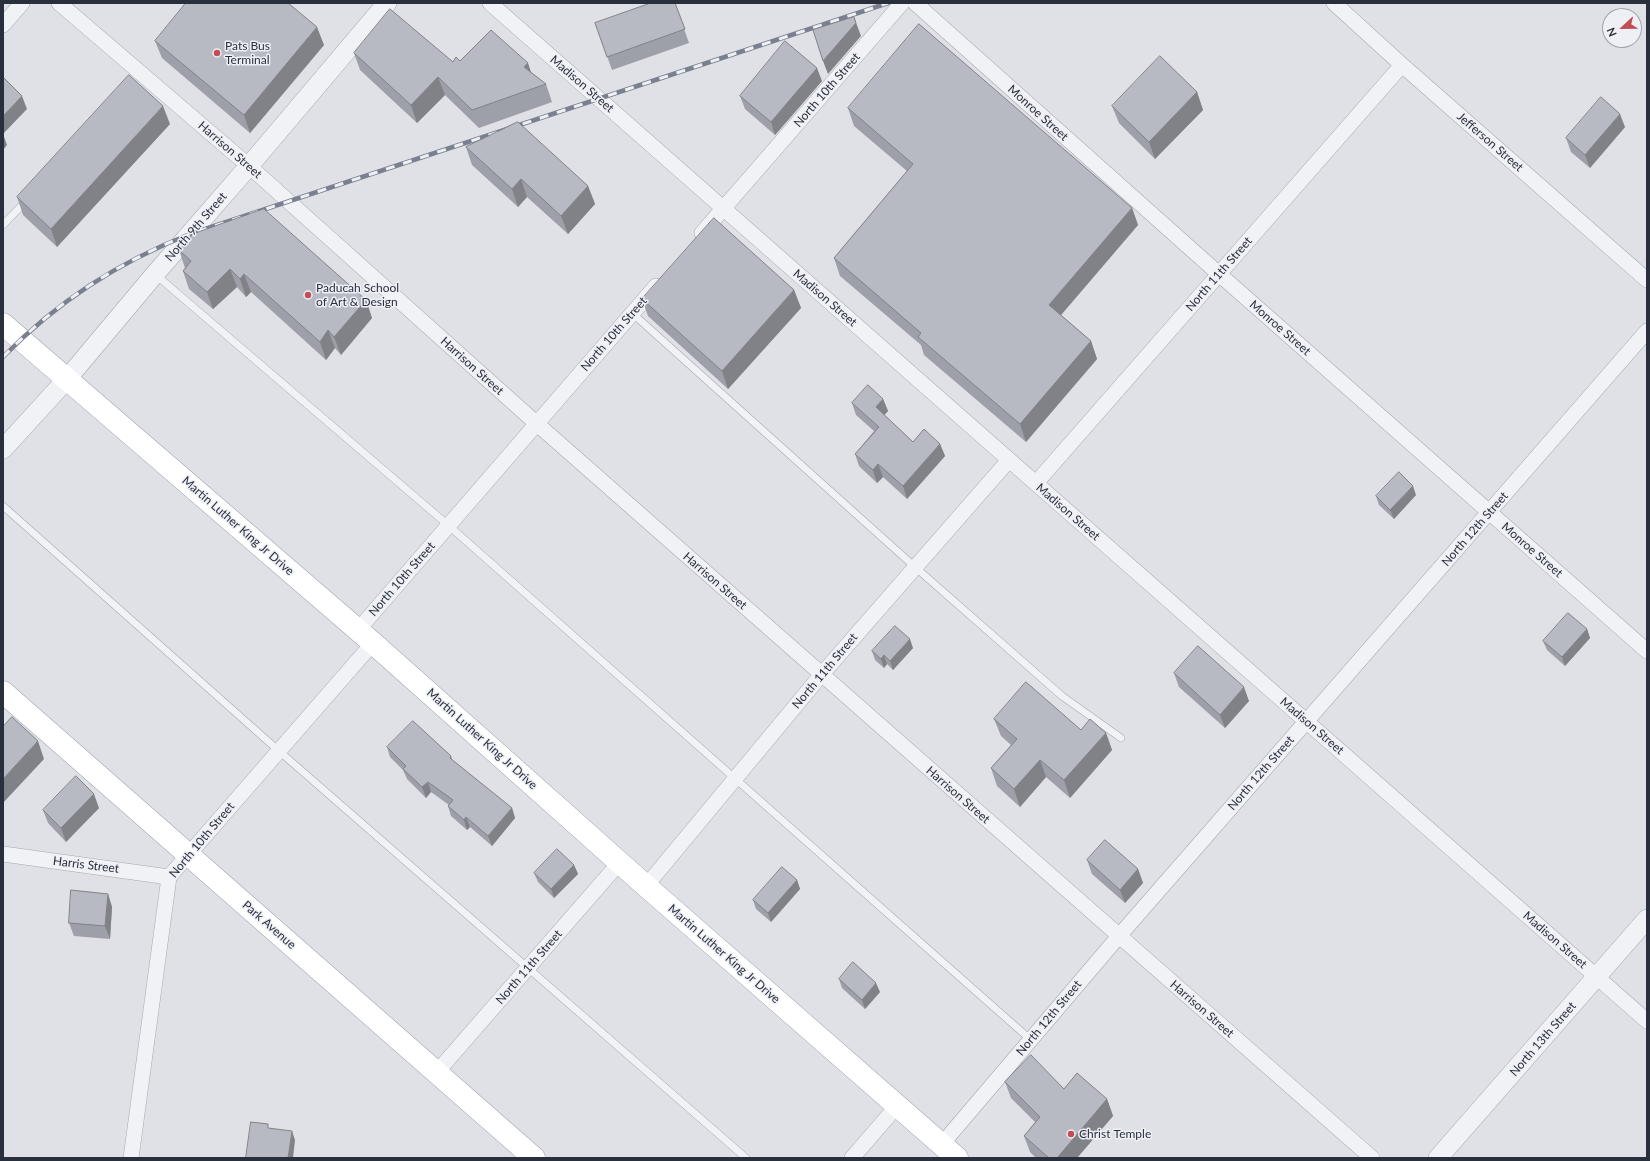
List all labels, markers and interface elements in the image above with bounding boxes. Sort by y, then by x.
north arrow [1602,8,1642,48]
text: N [1604,26,1619,39]
place label: Pats Bus Terminal [225,39,270,67]
marker: Pats Bus Terminal [212,48,222,58]
street label: North 10th Street [791,50,863,130]
street label: Madison Street [547,52,617,116]
street label: Monroe Street [1005,82,1071,144]
street label: Jefferson Street [1454,109,1526,175]
street label: Harrison Street [195,118,265,182]
street label: North 9th Street [162,190,230,264]
street label: North 11th Street [1183,234,1255,314]
street label: Madison Street [790,266,860,330]
place label: Paducah School of Art & Design [316,281,399,309]
marker: Paducah School of Art & Design [303,290,313,300]
street label: North 10th Street [578,294,650,374]
street label: Monroe Street [1246,298,1314,358]
street label: Harrison Street [437,334,507,398]
street label: Martin Luther King Jr Drive [179,473,297,579]
street label: Madison Street [1033,480,1103,544]
street label: North 12th Street [1439,489,1511,569]
street label: Monroe Street [1498,520,1566,580]
street label: North 10th Street [366,539,438,619]
street label: Harrison Street [680,549,750,613]
street label: North 11th Street [789,630,861,712]
street label: Martin Luther King Jr Drive [424,686,540,792]
street label: Madison Street [1277,694,1347,758]
street label: North 12th Street [1225,733,1297,813]
street label: Harrison Street [923,763,993,827]
street label: North 10th Street [166,799,238,881]
street label: Harris Street [52,854,120,876]
street label: Park Avenue [239,898,299,952]
street label: Martin Luther King Jr Drive [665,901,783,1007]
street label: Madison Street [1520,908,1590,972]
street label: North 11th Street [493,927,565,1007]
street label: North 12th Street [1013,977,1085,1059]
street label: Harrison Street [1167,977,1237,1041]
street label: North 13th Street [1507,999,1579,1079]
place label: Christ Temple [1079,1127,1151,1141]
marker: Christ Temple [1066,1129,1076,1139]

